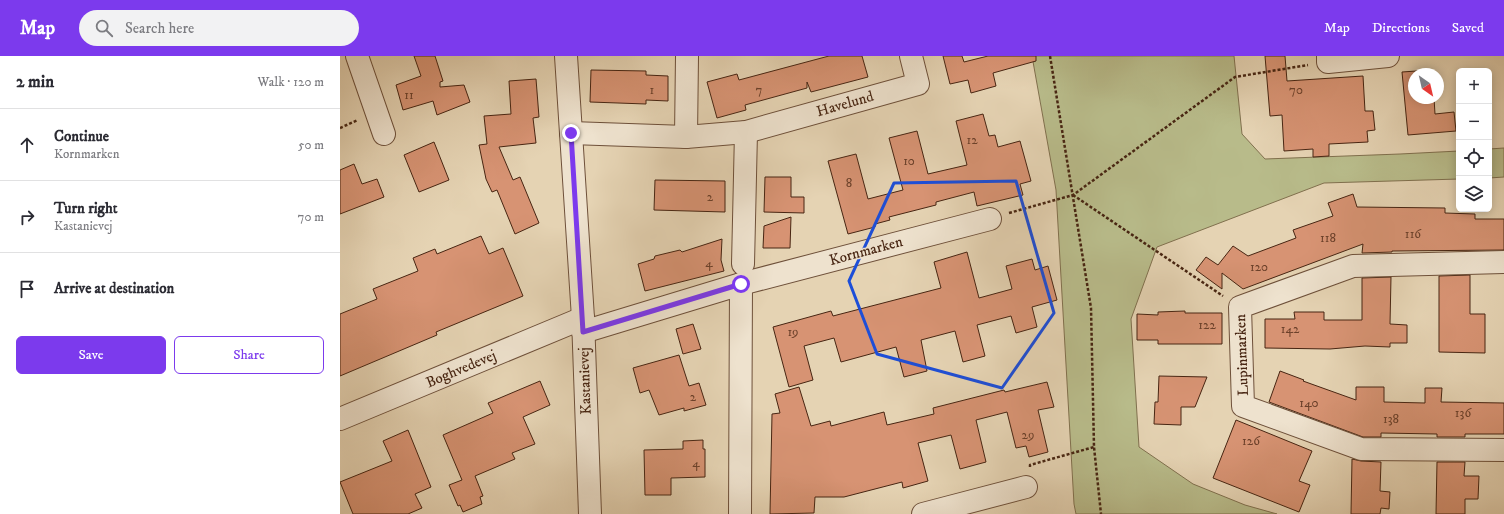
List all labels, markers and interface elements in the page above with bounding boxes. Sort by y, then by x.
search box [79,10,359,46]
text: Map [20,17,55,40]
icon: search [93,17,115,39]
text: Search here [125,19,194,38]
text: Map [1324,19,1350,37]
text: Directions [1372,19,1430,37]
text: Saved [1452,19,1484,37]
north arrow [1408,68,1444,104]
map controls [1456,68,1492,212]
button: + [1456,68,1492,104]
text: 2 min [16,71,54,93]
text: Walk · 120 m [258,74,324,90]
house number: 1 [650,82,655,98]
house number: 7 [756,82,763,98]
house number: 70 [1289,82,1303,98]
house number: 11 [404,87,414,103]
street label: Havelund [814,87,876,121]
button: − [1456,104,1492,140]
route end [562,124,580,142]
text: Continue [54,127,109,146]
house number: 12 [966,132,978,148]
icon: ahead [16,134,38,156]
text: 50 m [298,137,324,153]
button: locate [1456,140,1492,176]
text: Kornmarken [54,146,119,162]
house number: 10 [903,153,915,169]
house number: 8 [846,175,852,191]
button: layers [1456,176,1492,212]
house number: 2 [707,189,714,205]
text: Turn right [54,199,117,218]
icon: right [16,206,38,228]
text: 70 m [298,209,324,225]
text: Kastanievej [54,218,112,234]
house number: 116 [1405,226,1422,242]
house number: 118 [1320,230,1336,246]
street label: Kornmarken [827,232,905,270]
house number: 4 [705,255,713,271]
house number: 120 [1250,259,1268,275]
route start [732,275,750,293]
icon: arrive [16,278,38,300]
text: Arrive at destination [54,279,174,298]
street label: Lupinmarken [1231,314,1253,396]
house number: 122 [1198,317,1216,333]
house number: 142 [1281,321,1300,337]
house number: 19 [787,324,799,340]
button: Save [16,336,166,374]
button: Share [174,336,324,374]
street label: Boghvedevej [423,346,499,392]
street label: Kastanievej [574,347,596,415]
house number: 2 [690,389,697,405]
house number: 140 [1299,395,1319,411]
house number: 136 [1455,405,1472,421]
house number: 138 [1383,411,1399,427]
house number: 29 [1022,427,1034,443]
house number: 126 [1242,433,1261,449]
house number: 4 [692,455,700,471]

